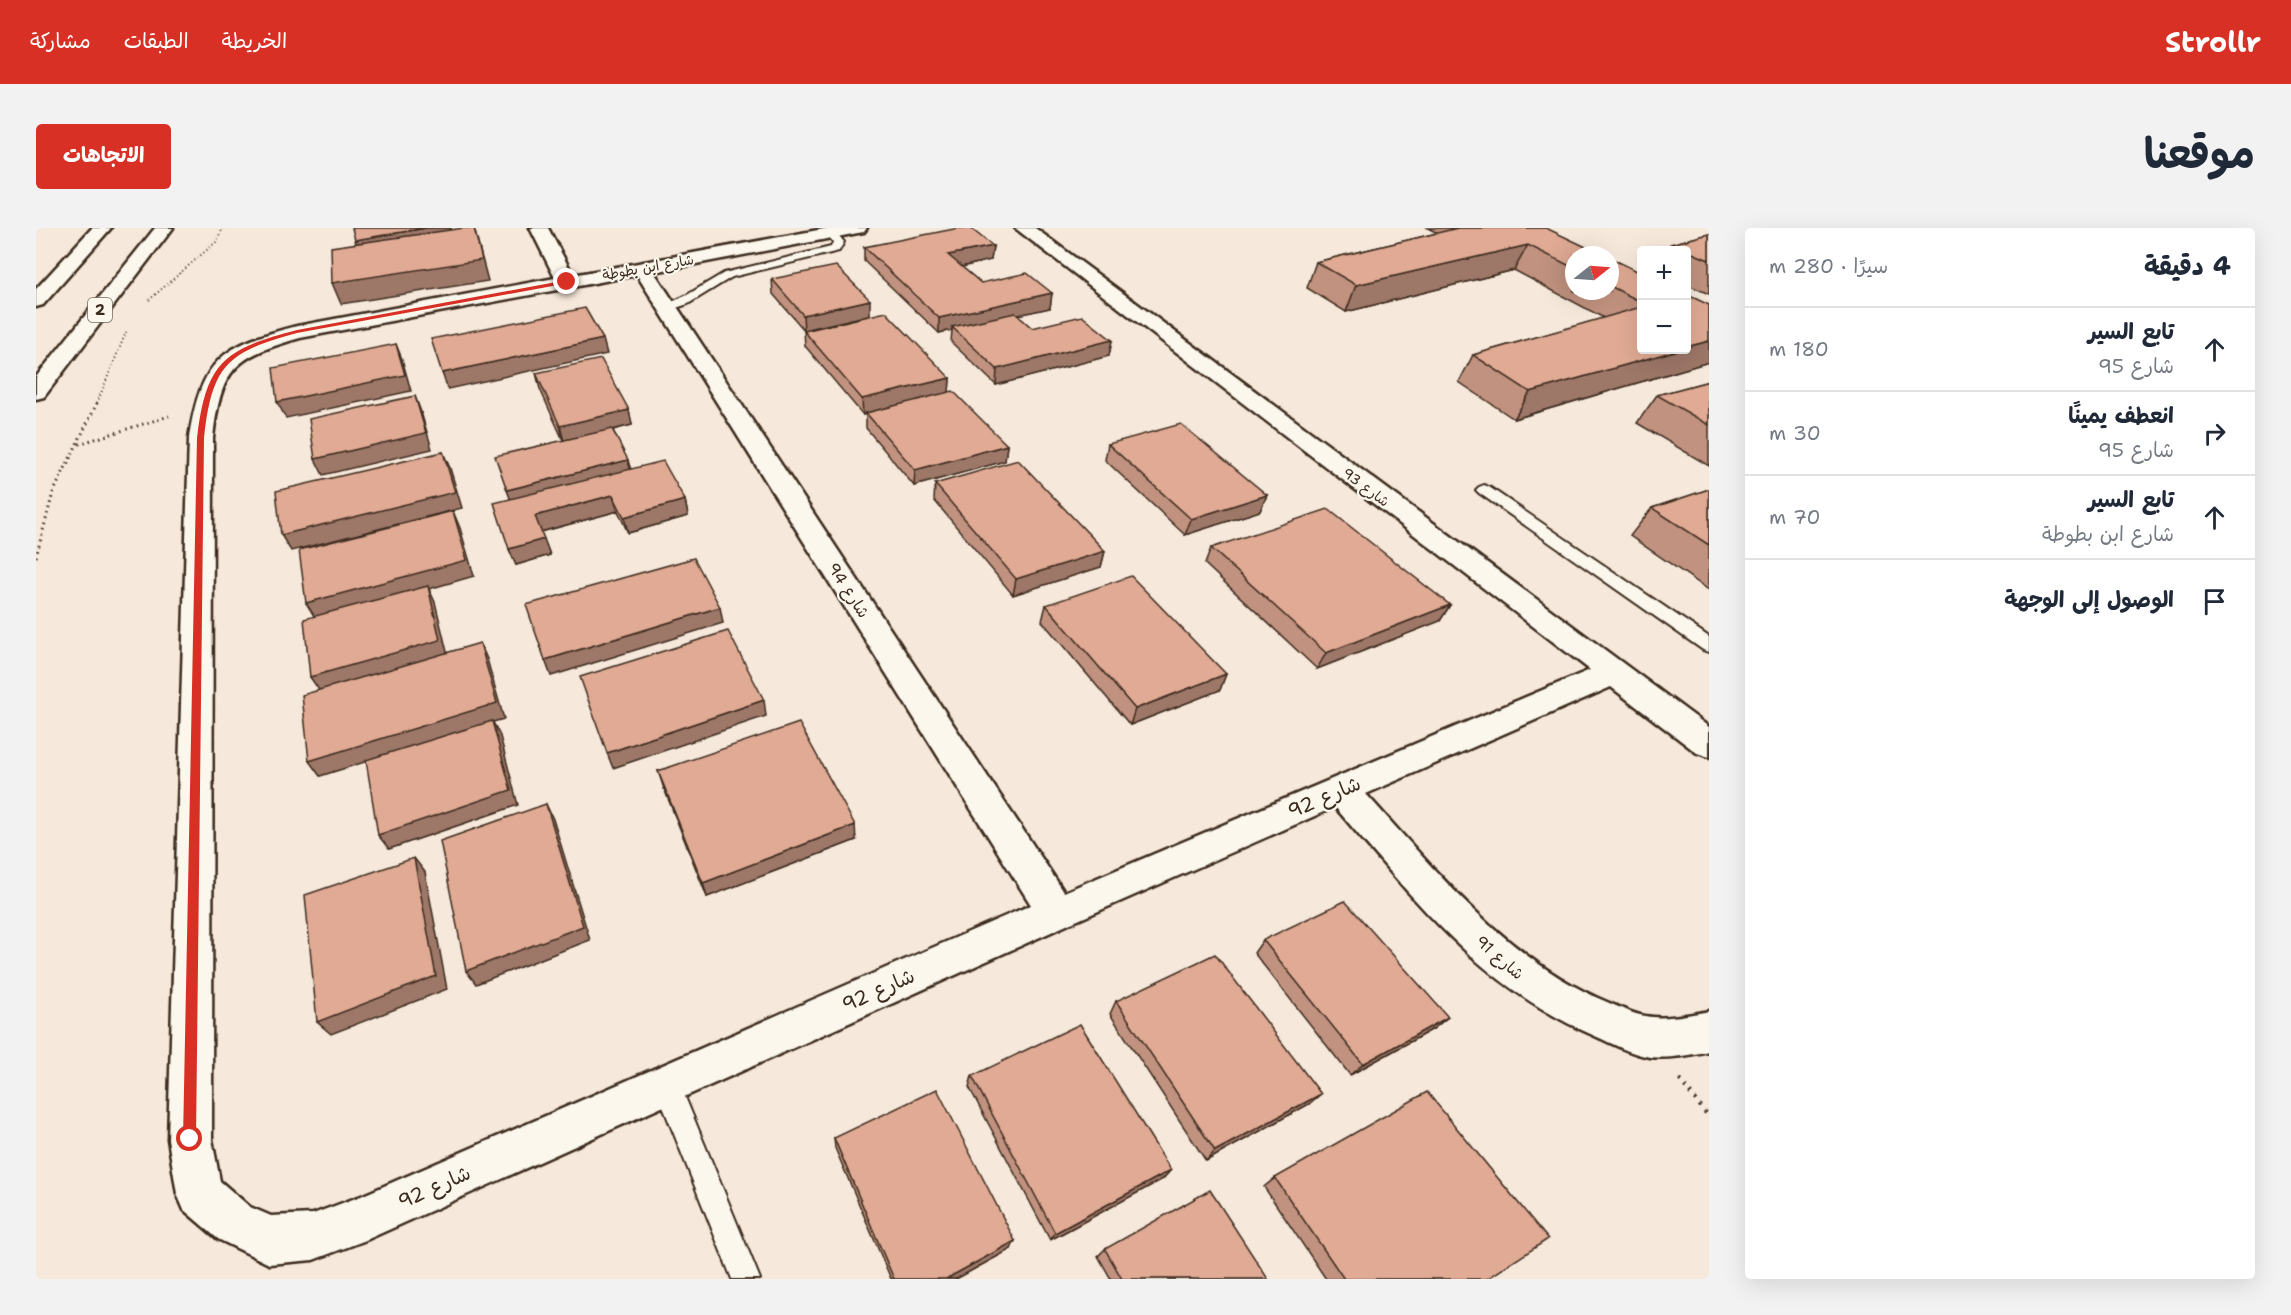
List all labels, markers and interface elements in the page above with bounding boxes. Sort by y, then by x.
text: Strollr [2165,23,2261,61]
text: مشاركة [30,27,91,55]
text: الطبقات [124,27,189,55]
text: الخريطة [222,27,287,55]
button: الاتجاهات [36,124,171,189]
text: موقعنا [2144,125,2255,181]
north arrow [1565,246,1619,300]
map controls [1637,246,1691,354]
button: + [1637,246,1691,300]
text: 4 دقيقة [2144,248,2231,283]
street label: شارع ابن بطوطة [601,250,695,285]
text: سيرًا · 280 m [1769,253,1888,279]
route end [553,268,579,294]
road number: 2 [88,298,112,322]
button: − [1637,300,1691,354]
text: تابع السير [2088,317,2174,346]
icon: ahead [2198,333,2231,366]
text: 180 m [1769,336,1829,362]
text: شارع 95 [2098,353,2174,379]
text: انعطف يمينًا [2068,401,2174,430]
icon: right [2198,417,2231,450]
text: 30 m [1769,420,1821,446]
text: شارع 95 [2098,437,2174,463]
street label: شارع 93 [1338,464,1393,511]
text: تابع السير [2088,485,2174,514]
icon: ahead [2198,501,2231,534]
text: 70 m [1769,504,1821,530]
text: شارع ابن بطوطة [2042,521,2174,547]
street label: شارع 94 [822,559,874,622]
text: الوصول إلى الوجهة [2004,585,2174,614]
icon: arrive [2198,585,2231,618]
street label: شارع 92 [1283,770,1365,825]
street label: شارع 91 [1470,931,1528,985]
street label: شارع 92 [837,962,919,1018]
route start [176,1125,202,1151]
street label: شارع 92 [393,1159,475,1215]

